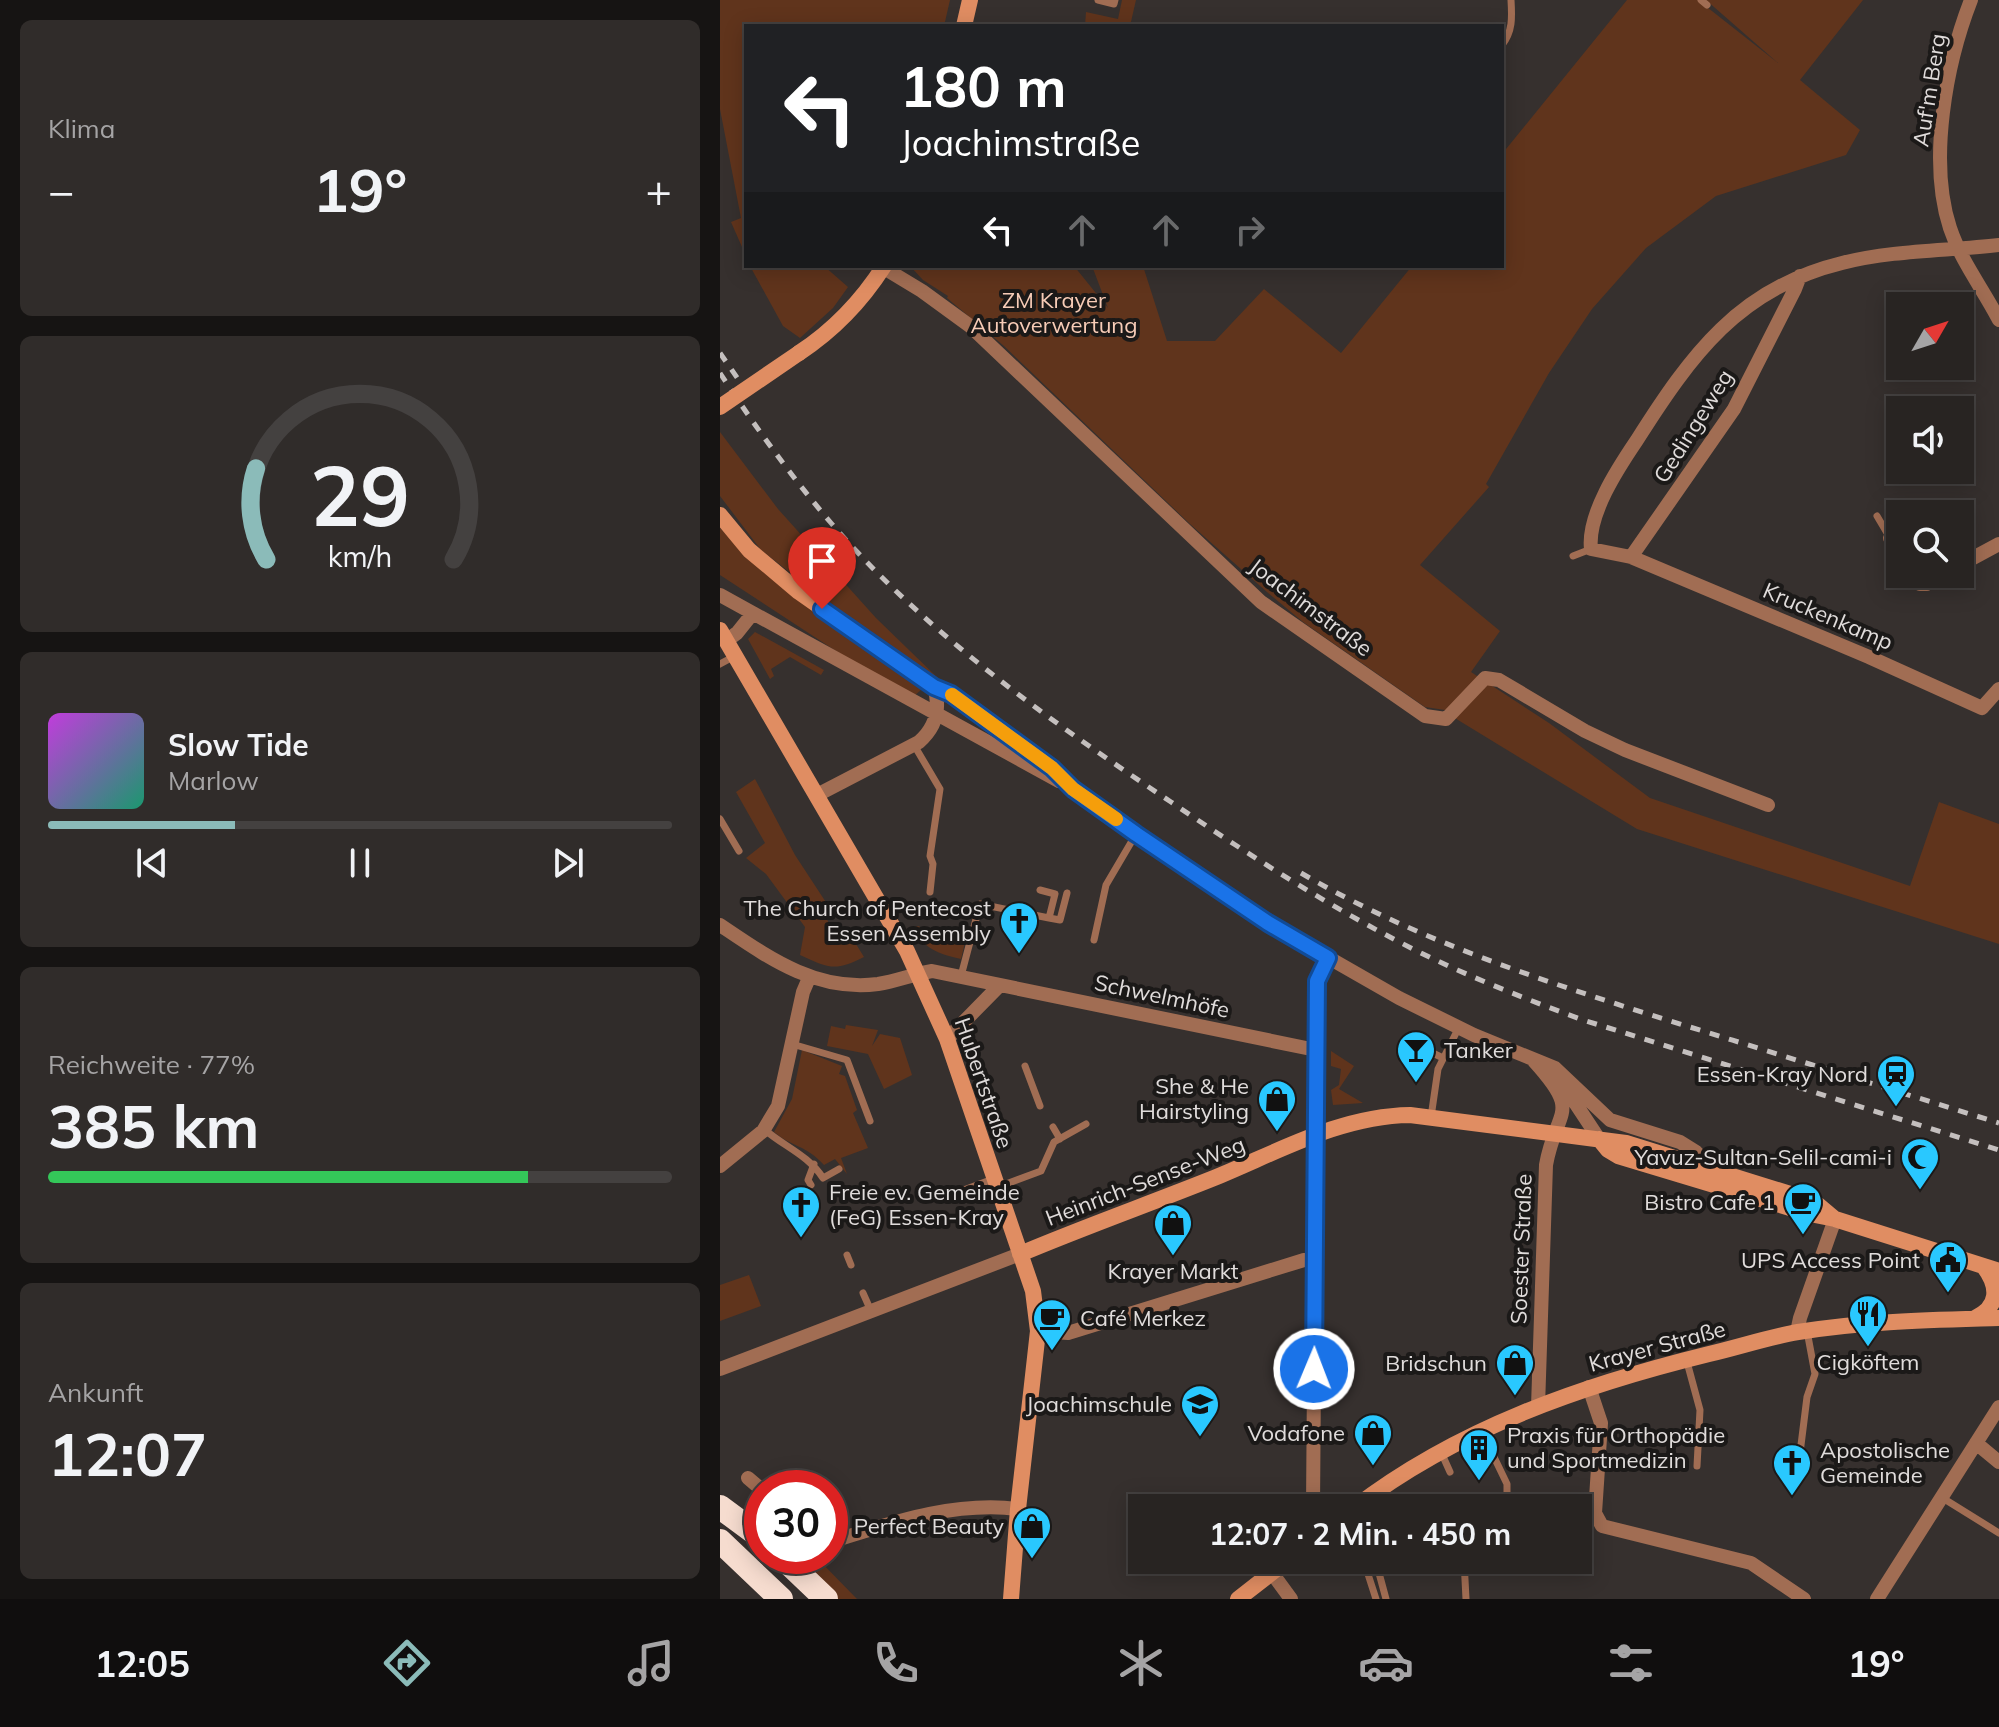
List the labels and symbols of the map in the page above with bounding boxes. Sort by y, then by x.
street label: Auf'm Berg [1906,31,1952,149]
park label: ZM Krayer Autoverwertung [970,286,1138,339]
north arrow [1886,292,1974,380]
street label: Gedingeweg [1647,364,1739,488]
pin [788,527,856,609]
street label: Joachimstraße [1244,552,1378,662]
street label: Kruckenkamp [1759,576,1897,656]
place label: The Church of Pentecost Essen Assembly [743,894,991,947]
church icon: The Church of Pentecost Essen Assembly [998,900,1040,955]
street label: Schwelmhöfe [1092,968,1232,1024]
street label: Hubertstraße [949,1014,1019,1152]
bar icon: Tanker [1395,1029,1437,1084]
place label: Tanker [1444,1036,1513,1064]
station icon: Essen-Kray Nord [1875,1053,1917,1108]
place label: Essen-Kray Nord [1697,1060,1868,1088]
place label: She & He Hairstyling [1139,1072,1249,1125]
shop icon: She & He Hairstyling [1256,1078,1298,1133]
street label: Heinrich-Sense-Weg [1041,1130,1249,1232]
mosque icon: Yavuz-Sultan-Selil-cami-i [1899,1136,1941,1191]
place label: Yavuz-Sultan-Selil-cami-i [1634,1143,1892,1171]
street label: Soester Straße [1504,1173,1538,1325]
place label: Freie ev. Gemeinde (FeG) Essen-Kray [829,1178,1020,1231]
cafe icon: Bistro Cafe 1 [1782,1181,1824,1236]
church icon: Freie ev. Gemeinde (FeG) Essen-Kray [780,1184,822,1239]
place label: Bistro Cafe 1 [1644,1188,1775,1216]
shop icon: Krayer Markt [1152,1202,1194,1257]
public building icon: UPS Access Point [1927,1239,1969,1294]
place label: UPS Access Point [1741,1246,1920,1274]
place label: Krayer Markt [1108,1257,1239,1285]
restaurant icon: Cigköftem [1847,1293,1889,1348]
cafe icon: Café Merkez [1031,1297,1073,1352]
place label: Café Merkez [1080,1304,1206,1332]
street label: Krayer Straße [1586,1314,1728,1378]
position arrow [1272,1327,1356,1411]
shop icon: Bridschun [1494,1342,1536,1397]
place label: Cigköftem [1817,1348,1919,1376]
place label: Bridschun [1385,1349,1487,1377]
school or university icon: Joachimschule [1179,1383,1221,1438]
place label: Joachimschule [1026,1390,1172,1418]
shop icon: Vodafone [1352,1412,1394,1467]
place label: Vodafone [1247,1419,1345,1447]
place label: Praxis für Orthopädie und Sportmedizin [1507,1421,1725,1474]
building icon: Praxis für Orthopädie und Sportmedizin [1458,1427,1500,1482]
place label: Apostolische Gemeinde [1820,1436,1950,1489]
church icon: Apostolische Gemeinde [1771,1442,1813,1497]
speed limit sign: 30 [744,1470,848,1574]
shop icon: Perfect Beauty [1011,1505,1053,1560]
place label: Perfect Beauty [854,1512,1004,1540]

